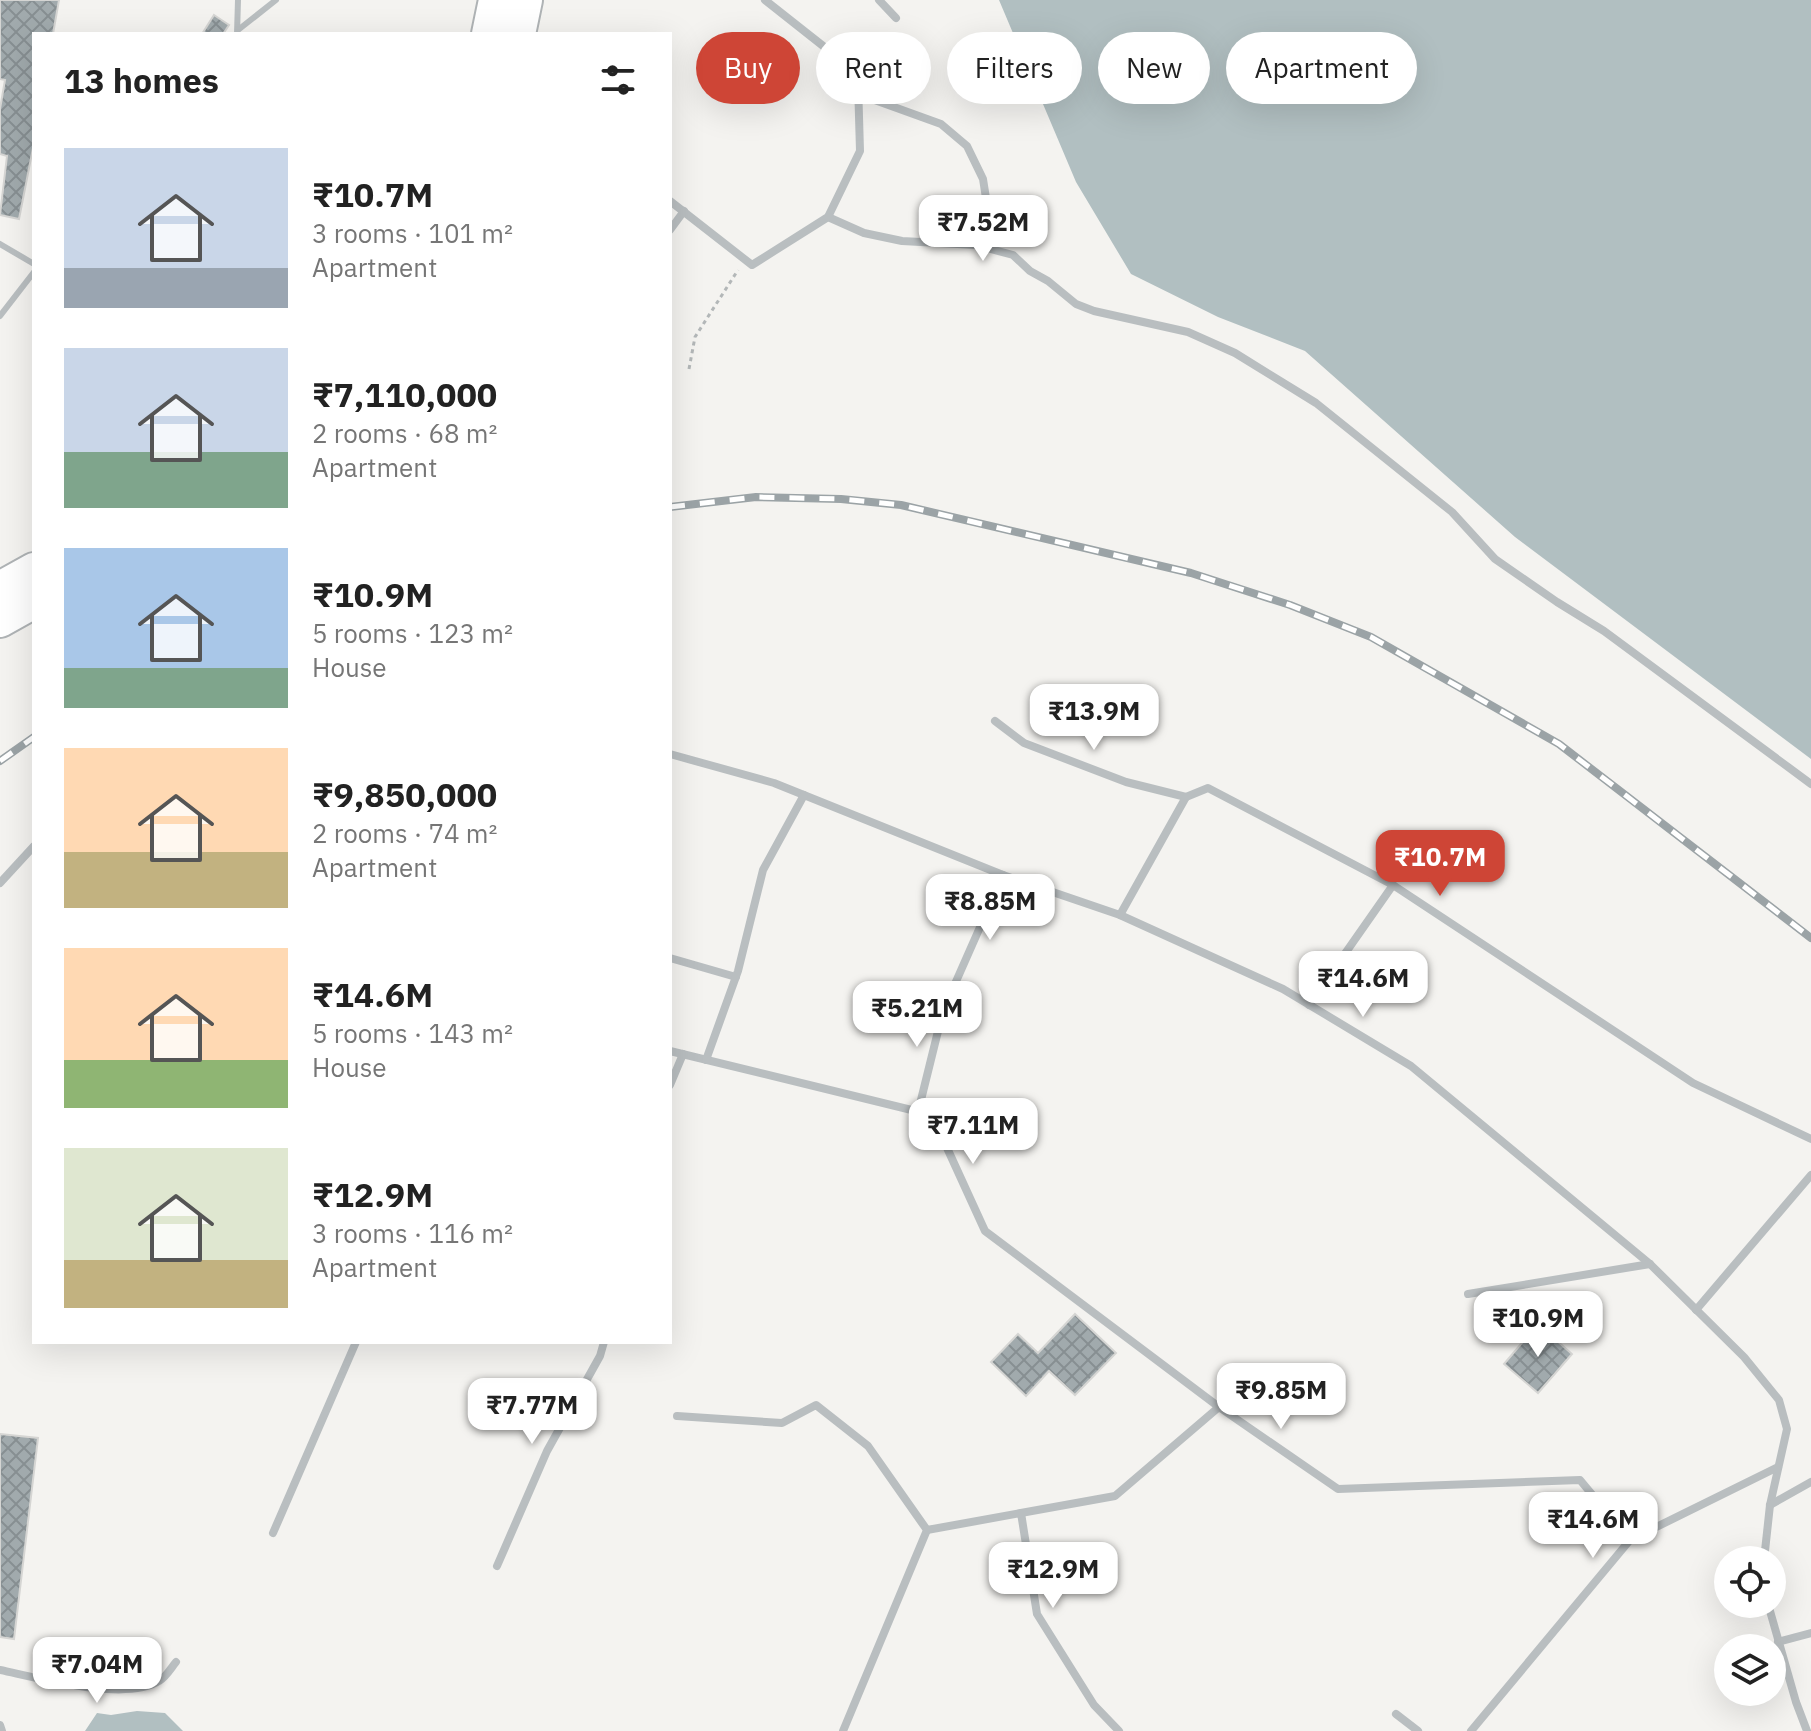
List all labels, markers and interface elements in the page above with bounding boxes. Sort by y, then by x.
chip: Buy [696,32,800,104]
chip: Rent [816,32,931,104]
chip: Filters [947,32,1082,104]
chip: New [1098,32,1210,104]
chip: Apartment [1226,32,1417,104]
text: 13 homes [64,58,219,102]
icon: filters [596,58,640,102]
text: ₹10.7M [312,172,433,216]
icon: home [128,180,224,276]
pin: ₹7.52M [918,195,1048,263]
text: ₹7.52M [937,204,1029,238]
text: 3 rooms · 101 m² [312,216,513,250]
text: Apartment [312,250,437,284]
text: ₹7,110,000 [312,372,497,416]
icon: home [128,380,224,476]
text: 2 rooms · 68 m² [312,416,497,450]
text: Apartment [312,450,437,484]
text: ₹10.9M [312,572,433,616]
icon: home [128,580,224,676]
text: 5 rooms · 123 m² [312,616,513,650]
text: House [312,650,387,684]
pin: ₹13.9M [1029,684,1159,752]
text: ₹13.9M [1048,693,1140,727]
text: ₹9,850,000 [312,772,497,816]
icon: home [128,780,224,876]
text: 2 rooms · 74 m² [312,816,497,850]
pin: ₹10.7M [1375,830,1505,898]
text: ₹10.7M [1394,839,1486,873]
text: Apartment [312,850,437,884]
pin: ₹8.85M [925,874,1055,942]
text: ₹8.85M [944,883,1036,917]
pin: ₹14.6M [1298,951,1428,1019]
text: ₹14.6M [1317,960,1409,994]
text: ₹14.6M [312,972,433,1016]
icon: home [128,980,224,1076]
pin: ₹5.21M [852,981,982,1049]
text: ₹5.21M [871,990,963,1024]
text: 5 rooms · 143 m² [312,1016,513,1050]
text: House [312,1050,387,1084]
pin: ₹7.11M [908,1098,1038,1166]
text: ₹7.11M [927,1107,1019,1141]
text: ₹12.9M [312,1172,433,1216]
icon: home [128,1180,224,1276]
text: 3 rooms · 116 m² [312,1216,513,1250]
text: Apartment [312,1250,437,1284]
pin: ₹10.9M [1473,1291,1603,1359]
text: ₹10.9M [1492,1300,1584,1334]
pin: ₹9.85M [1216,1363,1346,1431]
text: ₹9.85M [1235,1372,1327,1406]
pin: ₹7.77M [467,1378,597,1446]
text: ₹7.77M [486,1387,578,1421]
pin: ₹14.6M [1528,1492,1658,1560]
text: ₹14.6M [1547,1501,1639,1535]
pin: ₹12.9M [988,1542,1118,1610]
map controls [1714,1546,1786,1706]
button: locate [1714,1546,1786,1618]
text: ₹12.9M [1007,1551,1099,1585]
button: layers [1714,1634,1786,1706]
pin: ₹7.04M [32,1637,162,1705]
text: ₹7.04M [51,1646,143,1680]

